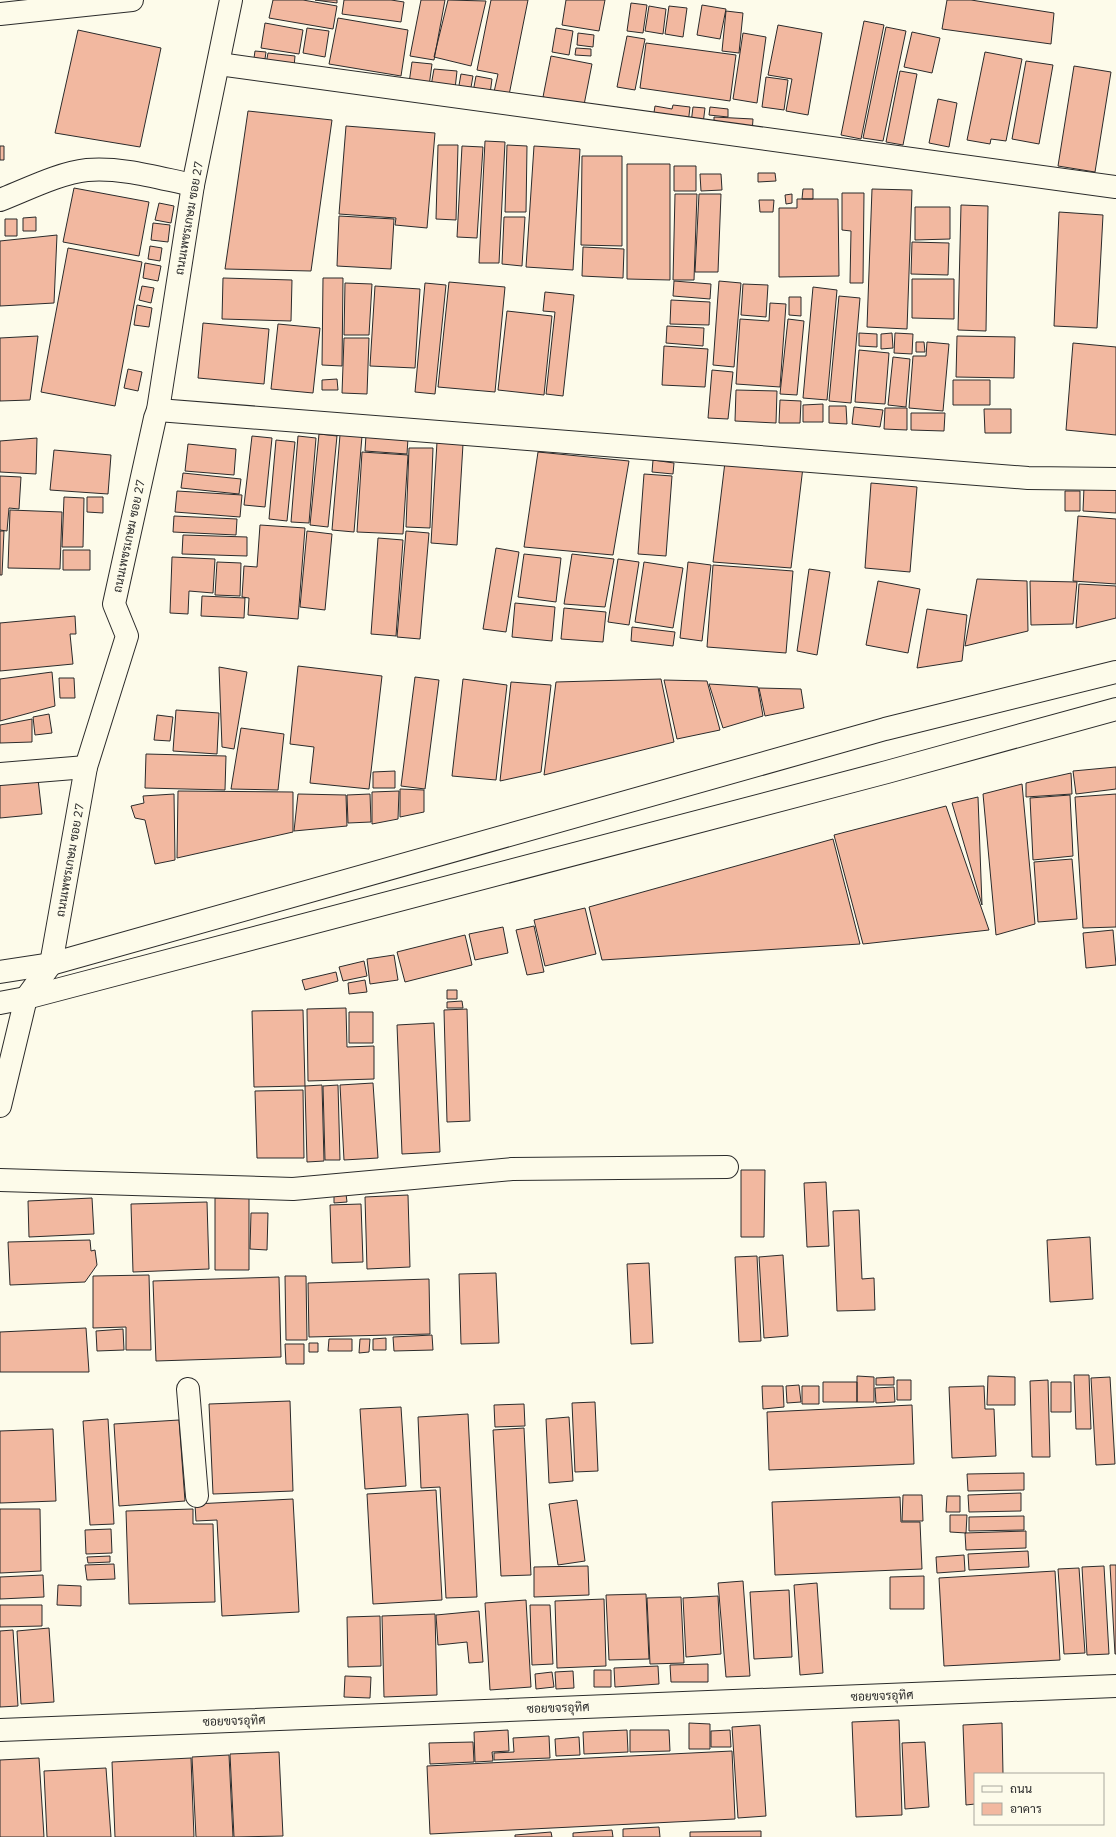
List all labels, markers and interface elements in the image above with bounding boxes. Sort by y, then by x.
street label: ถนนเพชรเกษม ซอย 27 [171,160,206,276]
street label: ถนนเพชรเกษม ซอย 27 [109,478,148,594]
street label: ถนนเพชรเกษม ซอย 27 [52,802,87,918]
street label: ซอยขจรอุทิศ [850,1687,914,1706]
street label: ซอยขจรอุทิศ [526,1699,590,1718]
street label: ซอยขจรอุทิศ [202,1712,266,1731]
legend [974,1773,1104,1825]
text: ถนน [1010,1781,1033,1796]
text: อาคาร [1010,1801,1042,1816]

